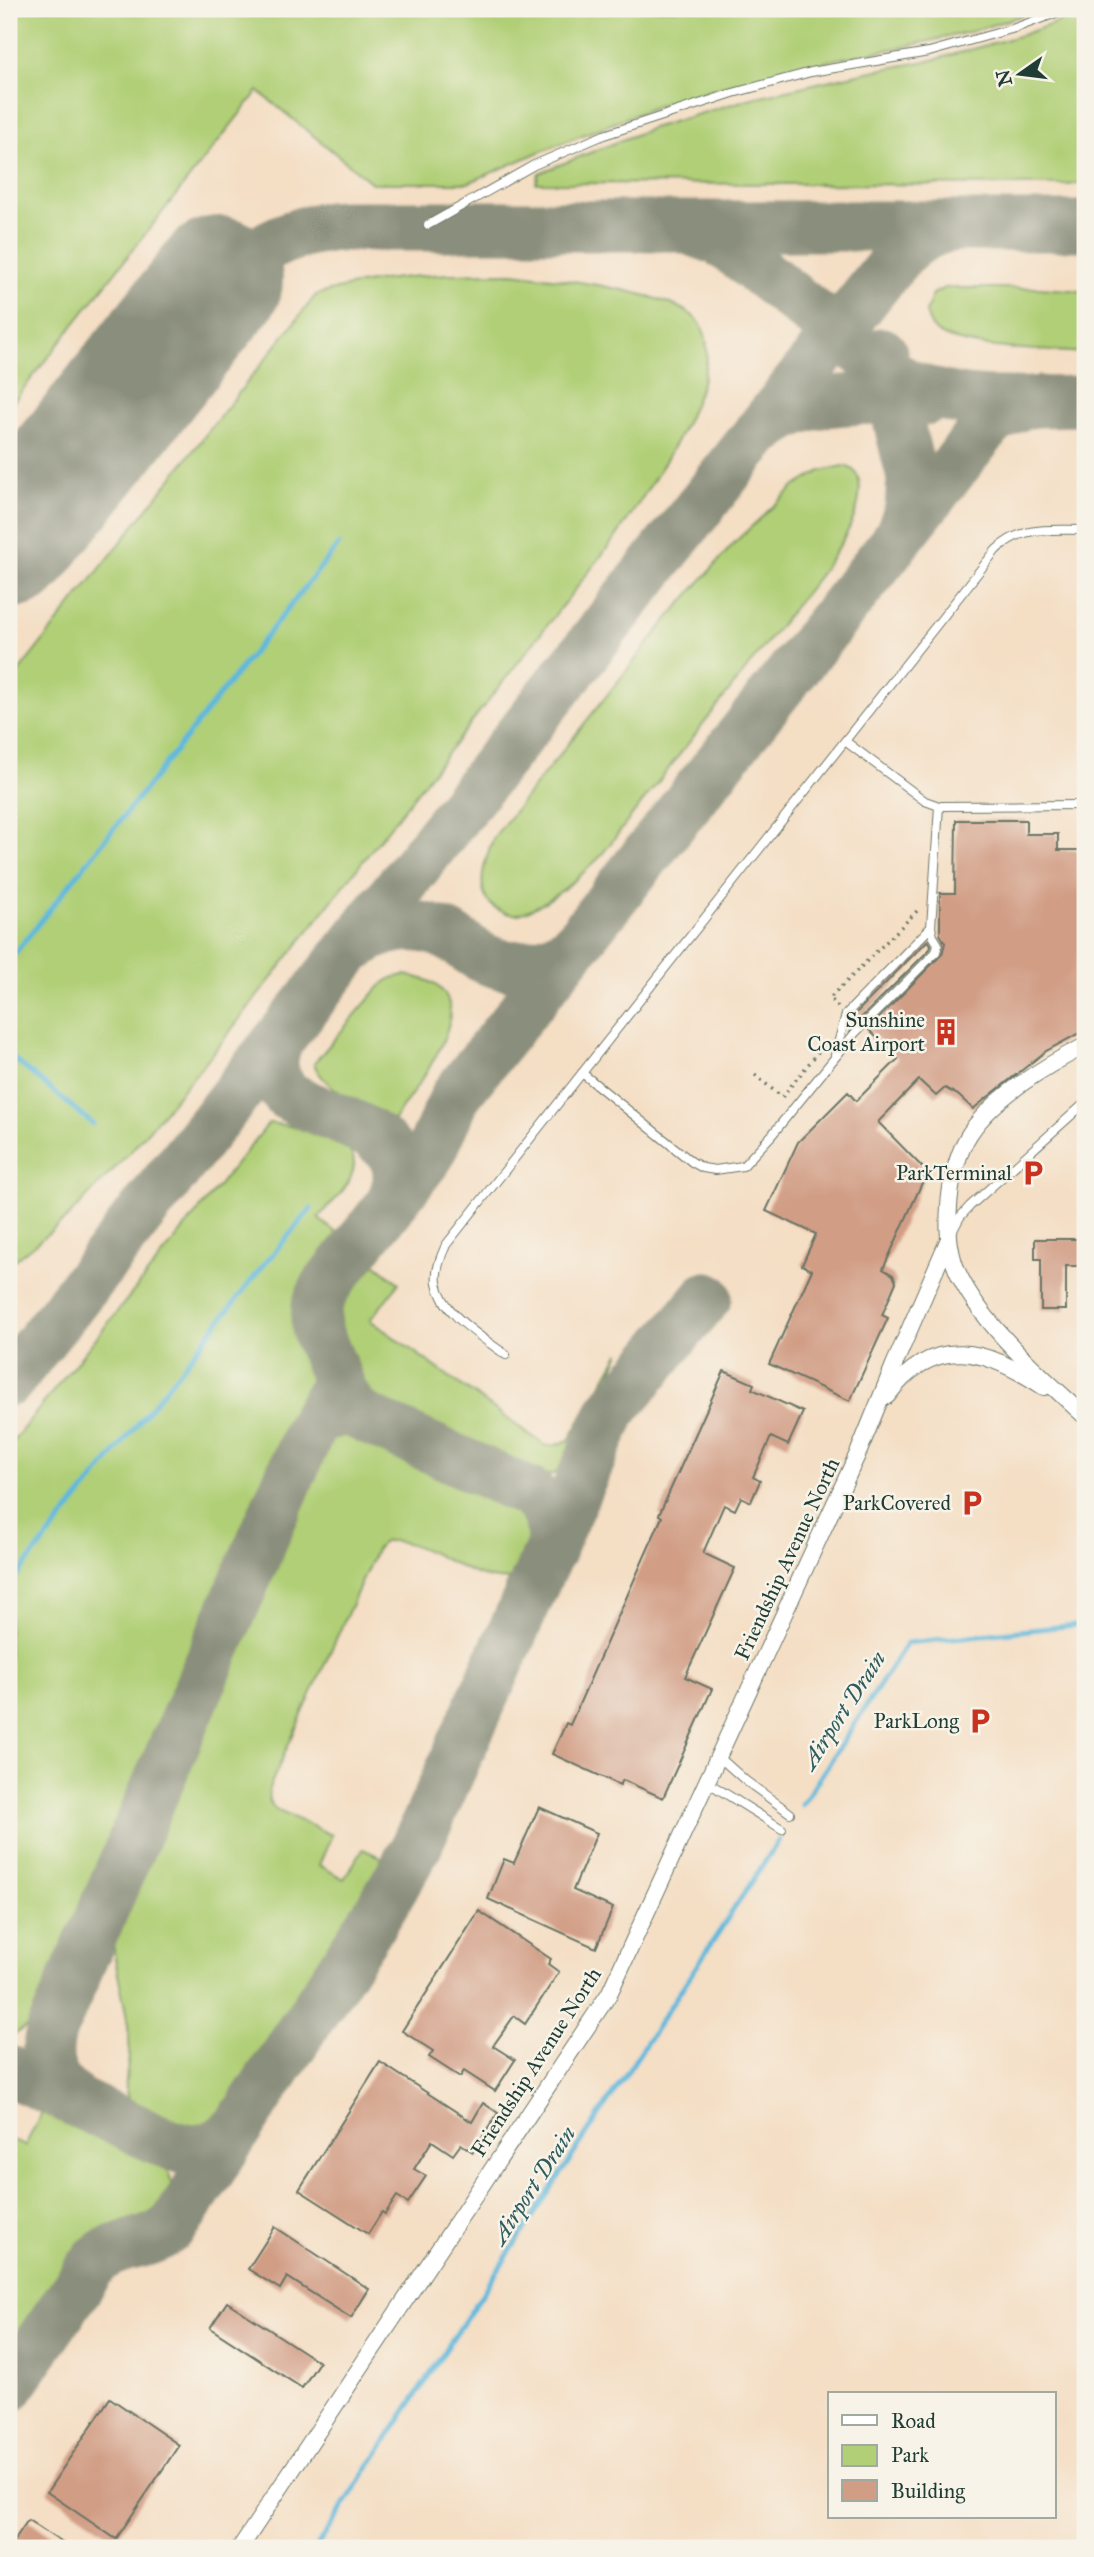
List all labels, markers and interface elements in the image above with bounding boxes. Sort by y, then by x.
north arrow [986,38,1056,108]
text: N [991,67,1017,89]
place label: Sunshine Coast Airport [807,1007,926,1057]
building icon: Sunshine Coast Airport [931,1017,961,1047]
parking icon: ParkTerminal [1018,1158,1048,1188]
place label: ParkTerminal [896,1160,1012,1186]
street label: Friendship Avenue North [729,1453,845,1664]
parking icon: ParkCovered [957,1488,987,1518]
place label: ParkCovered [843,1490,951,1516]
water label: Airport Drain [793,1646,892,1777]
parking icon: ParkLong [965,1706,995,1736]
place label: ParkLong [874,1708,959,1734]
street label: Friendship Avenue North [465,1962,607,2161]
water label: Airport Drain [483,2121,582,2252]
legend [828,2392,1056,2518]
text: Road [891,2408,936,2434]
text: Park [891,2442,929,2468]
text: Building [891,2478,965,2504]

